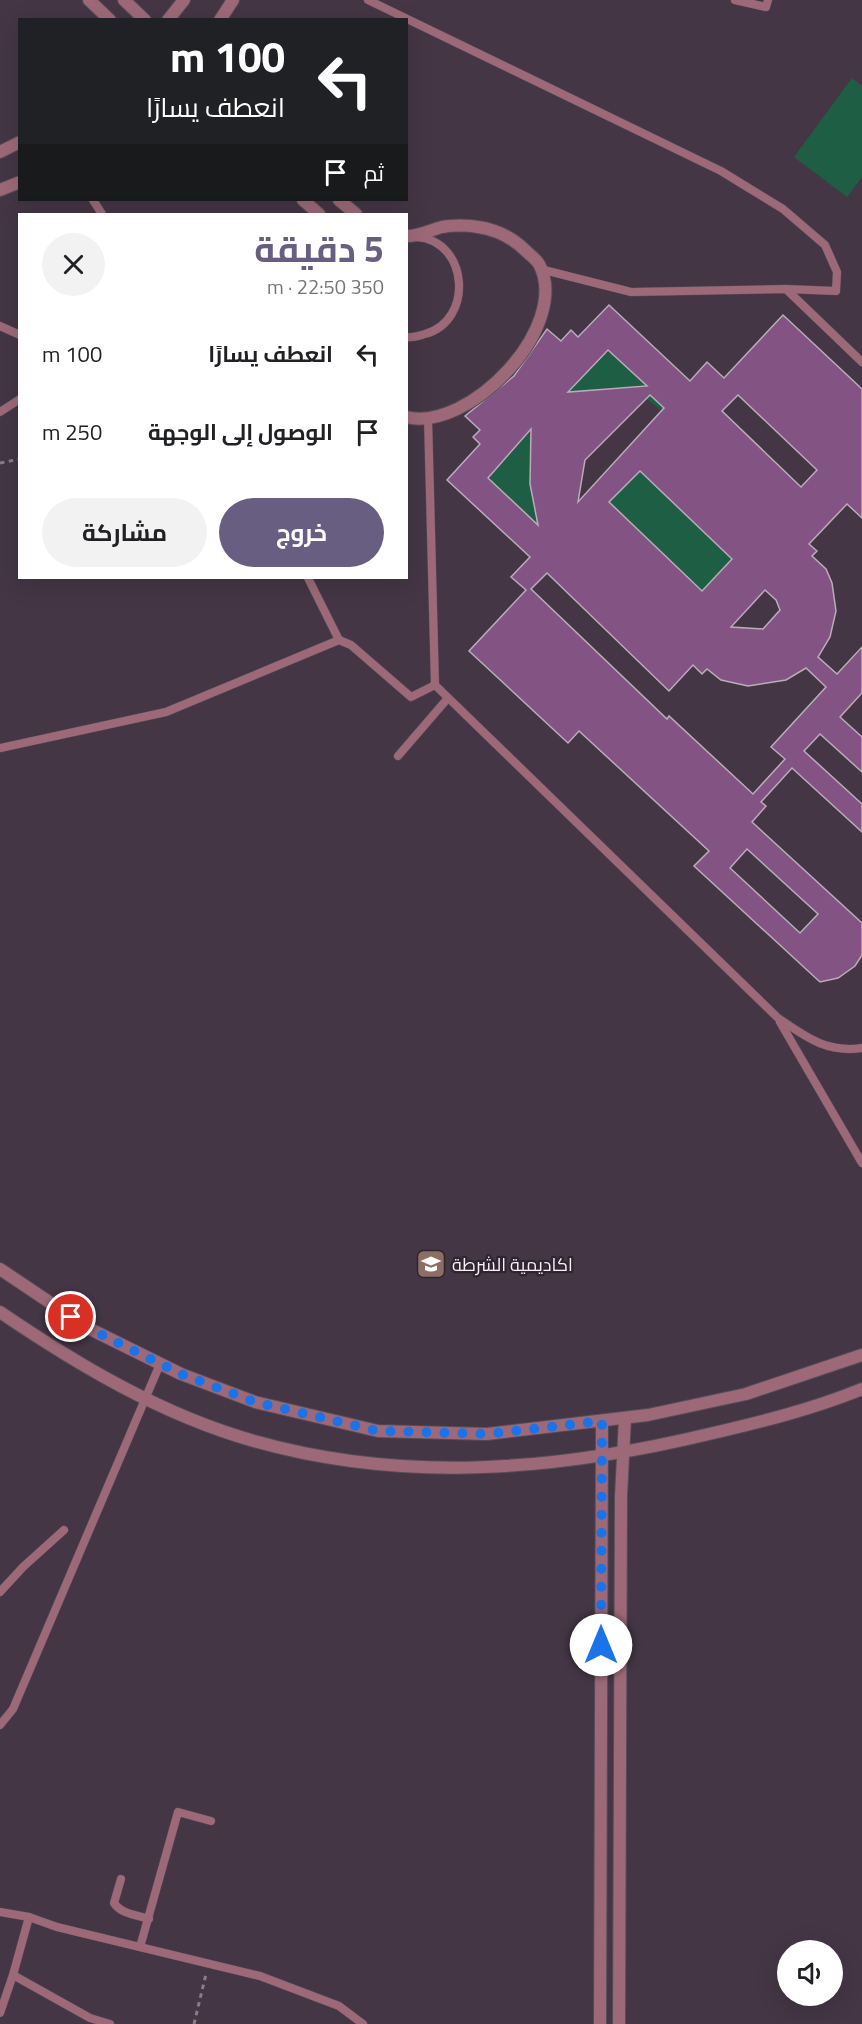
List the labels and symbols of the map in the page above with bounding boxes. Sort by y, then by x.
school or university icon: اكاديمية الشرطة [415,1248,447,1280]
place label: اكاديمية الشرطة [452,1251,573,1278]
pin [45,1291,96,1342]
position arrow [569,1613,633,1677]

